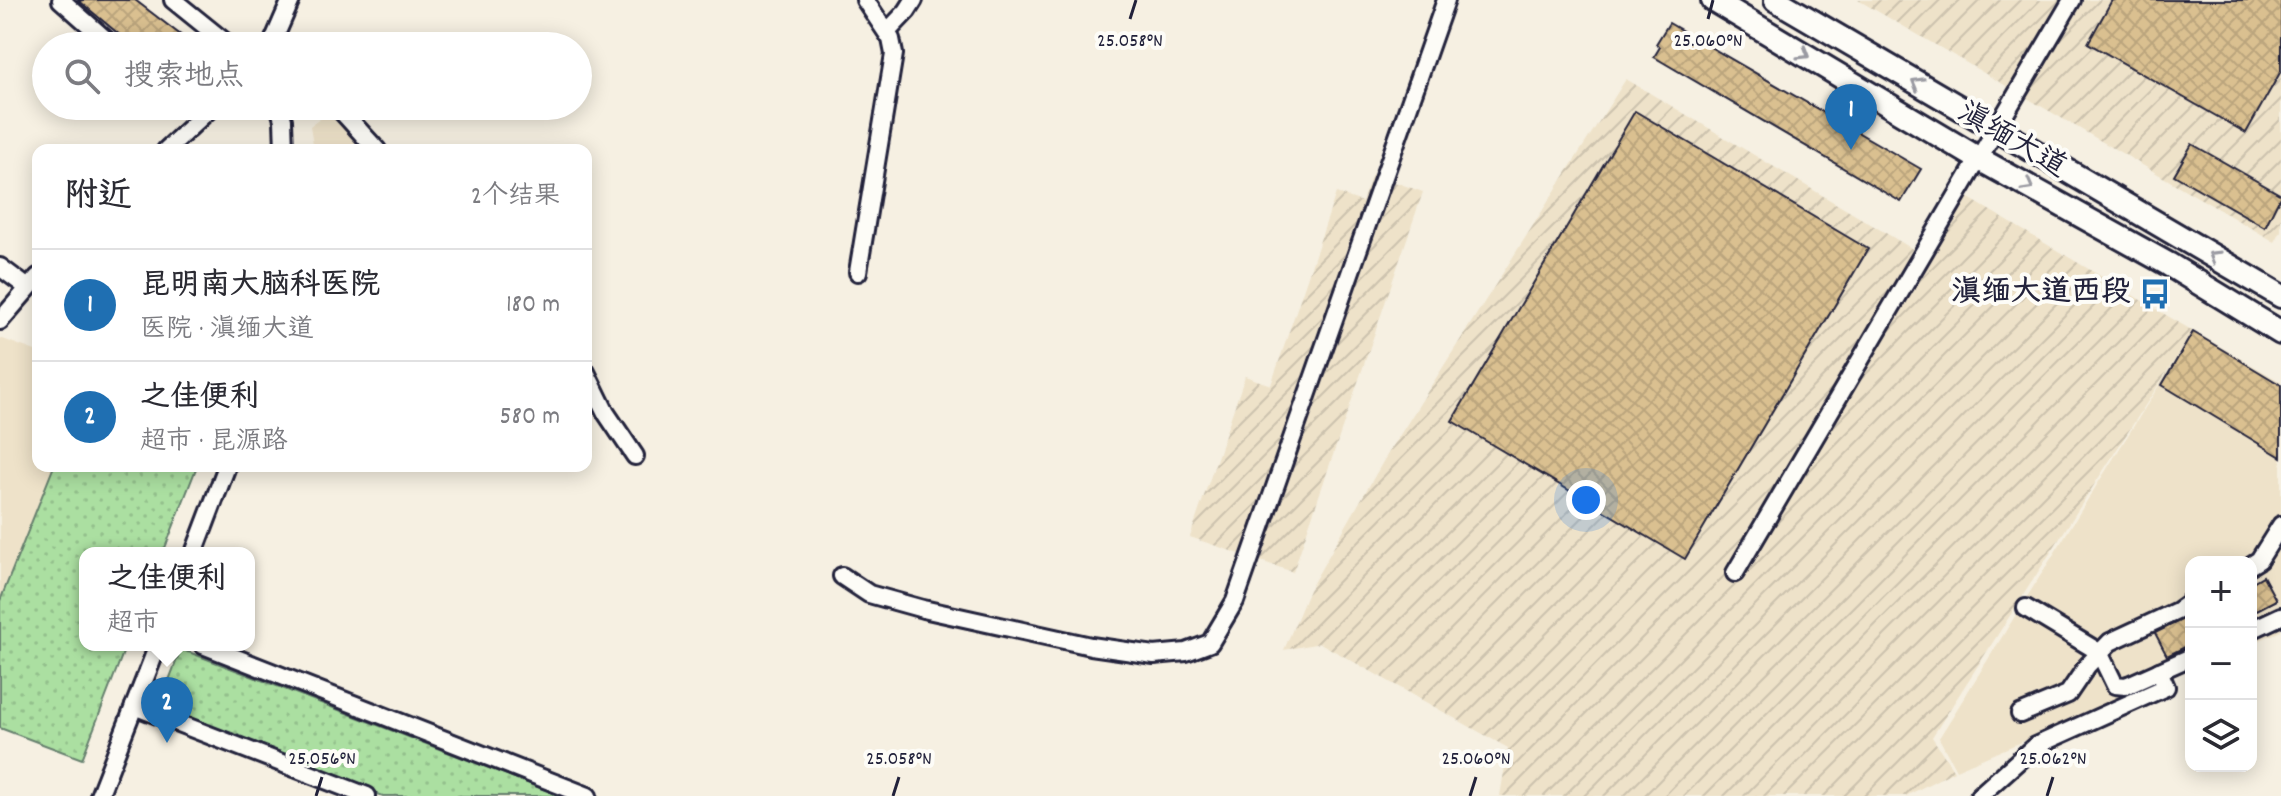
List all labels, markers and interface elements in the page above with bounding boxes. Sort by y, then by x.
text: 25.058°N [1097,28,1163,56]
text: 25.060°N [1673,28,1743,56]
search box [32,32,592,120]
one-way arrow [1795,45,1810,60]
icon: search [60,54,104,98]
text: 搜索地点 [124,57,244,100]
one-way arrow [1911,77,1926,93]
pin: 1 [1825,84,1877,150]
street label: 滇缅大道 [1948,93,2074,191]
text: 附近 [64,174,132,223]
one-way arrow [2019,176,2033,192]
text: 2个结果 [471,179,560,216]
one-way arrow [2208,250,2223,266]
text: 昆明南大脑科医院 [140,266,380,309]
place label: 滇缅大道西段 [1951,273,2131,316]
bus stop icon: 滇缅大道西段 [2138,277,2172,311]
text: 1 [87,287,93,324]
text: 180 m [506,287,560,324]
text: 医院 · 滇缅大道 [140,312,314,349]
text: 之佳便利 [140,378,260,421]
text: 2 [84,399,96,436]
text: 580 m [500,399,560,436]
text: 超市 · 昆源路 [140,424,288,461]
your location [1566,480,1606,520]
popup [79,547,255,651]
map controls [2185,556,2257,772]
button: + [2185,556,2257,628]
text: 之佳便利 [107,560,227,603]
text: 超市 [107,606,159,643]
button: − [2185,628,2257,700]
pin: 2 [141,677,193,743]
button: layers [2185,700,2257,772]
text: 25.056°N [288,746,356,774]
text: 25.058°N [866,746,932,774]
text: 25.060°N [1441,746,1511,774]
text: 25.062°N [2019,746,2087,774]

